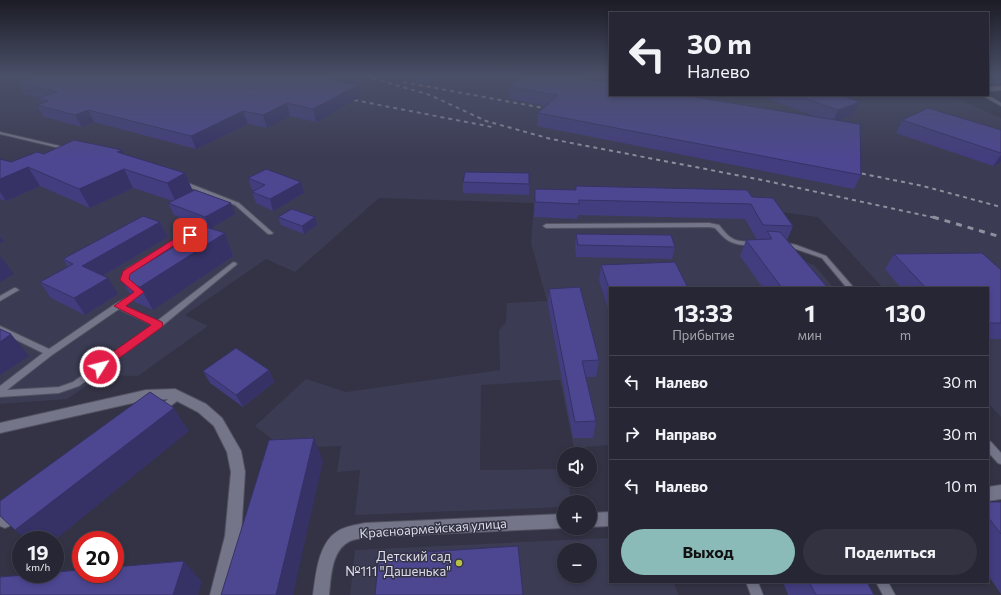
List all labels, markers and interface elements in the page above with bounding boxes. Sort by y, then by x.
text: 30 m [687,26,752,60]
icon: left [621,28,673,80]
text: Налево [687,60,750,82]
pin [173,218,207,252]
icon: arrive [179,224,201,246]
text: 13:33 [674,298,733,327]
text: 1 [804,298,815,327]
text: 130 [885,298,926,327]
text: Прибытие [672,327,735,343]
text: мин [798,327,822,343]
text: m [900,327,911,343]
position arrow [79,346,121,388]
icon: left [621,371,643,393]
text: Налево [655,373,708,391]
text: 30 m [943,373,977,391]
icon: right [621,423,643,445]
text: Направо [655,425,717,443]
text: 30 m [943,425,977,443]
map controls [557,447,597,583]
button: sound [557,447,597,487]
icon: left [621,475,643,497]
text: Налево [655,477,708,495]
text: 10 m [945,477,977,495]
button: + [557,495,597,535]
street label: Красноармейская улица [359,515,507,541]
button: Выход [621,529,795,575]
button: Поделиться [803,529,977,575]
speed limit sign: 20 [72,531,124,583]
text: 19 [27,540,49,564]
button: − [557,543,597,583]
place label: Детский сад №111 "Дашенька" [345,548,451,579]
marker: Детский сад №111 "Дашенька" [454,558,464,568]
text: km/h [26,561,50,573]

